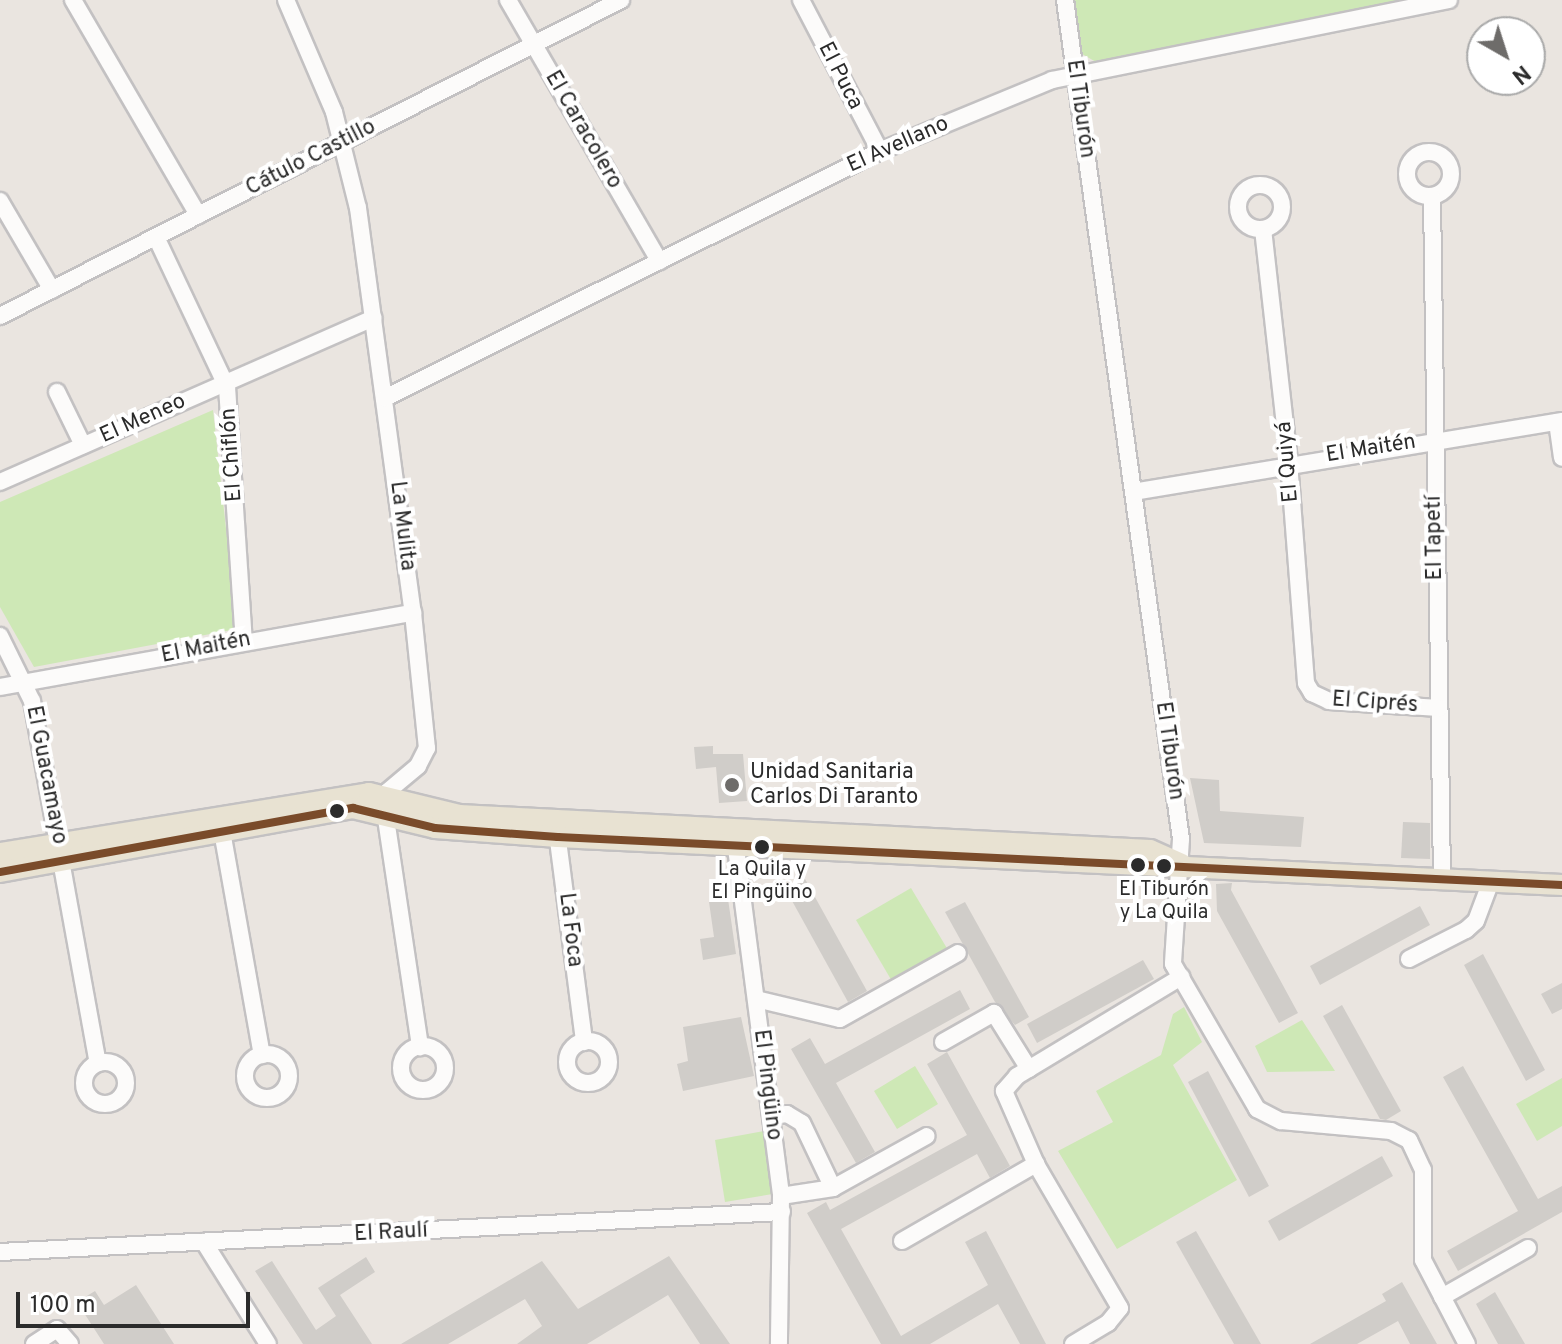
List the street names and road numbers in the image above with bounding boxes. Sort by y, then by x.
street label: El Puca [812,38,868,114]
street label: El Tiburón [1060,58,1100,160]
street label: El Caracolero [539,66,627,194]
street label: El Avellano [843,111,953,179]
street label: Cátulo Castillo [242,114,380,202]
street label: El Meneo [96,388,190,450]
street label: El Chiflón [216,407,248,503]
street label: El Quiyá [1271,420,1305,504]
street label: El Maitén [1324,429,1418,469]
street label: La Mulita [383,480,421,572]
street label: El Tapetí [1421,495,1449,581]
street label: El Maitén [159,626,253,670]
street label: El Ciprés [1331,687,1419,719]
street label: El Tiburón [1149,700,1189,802]
street label: El Guacamayo [20,704,72,846]
street label: La Foca [552,891,588,969]
street label: El Pingüino [747,1028,787,1142]
street label: El Raulí [353,1218,429,1248]

